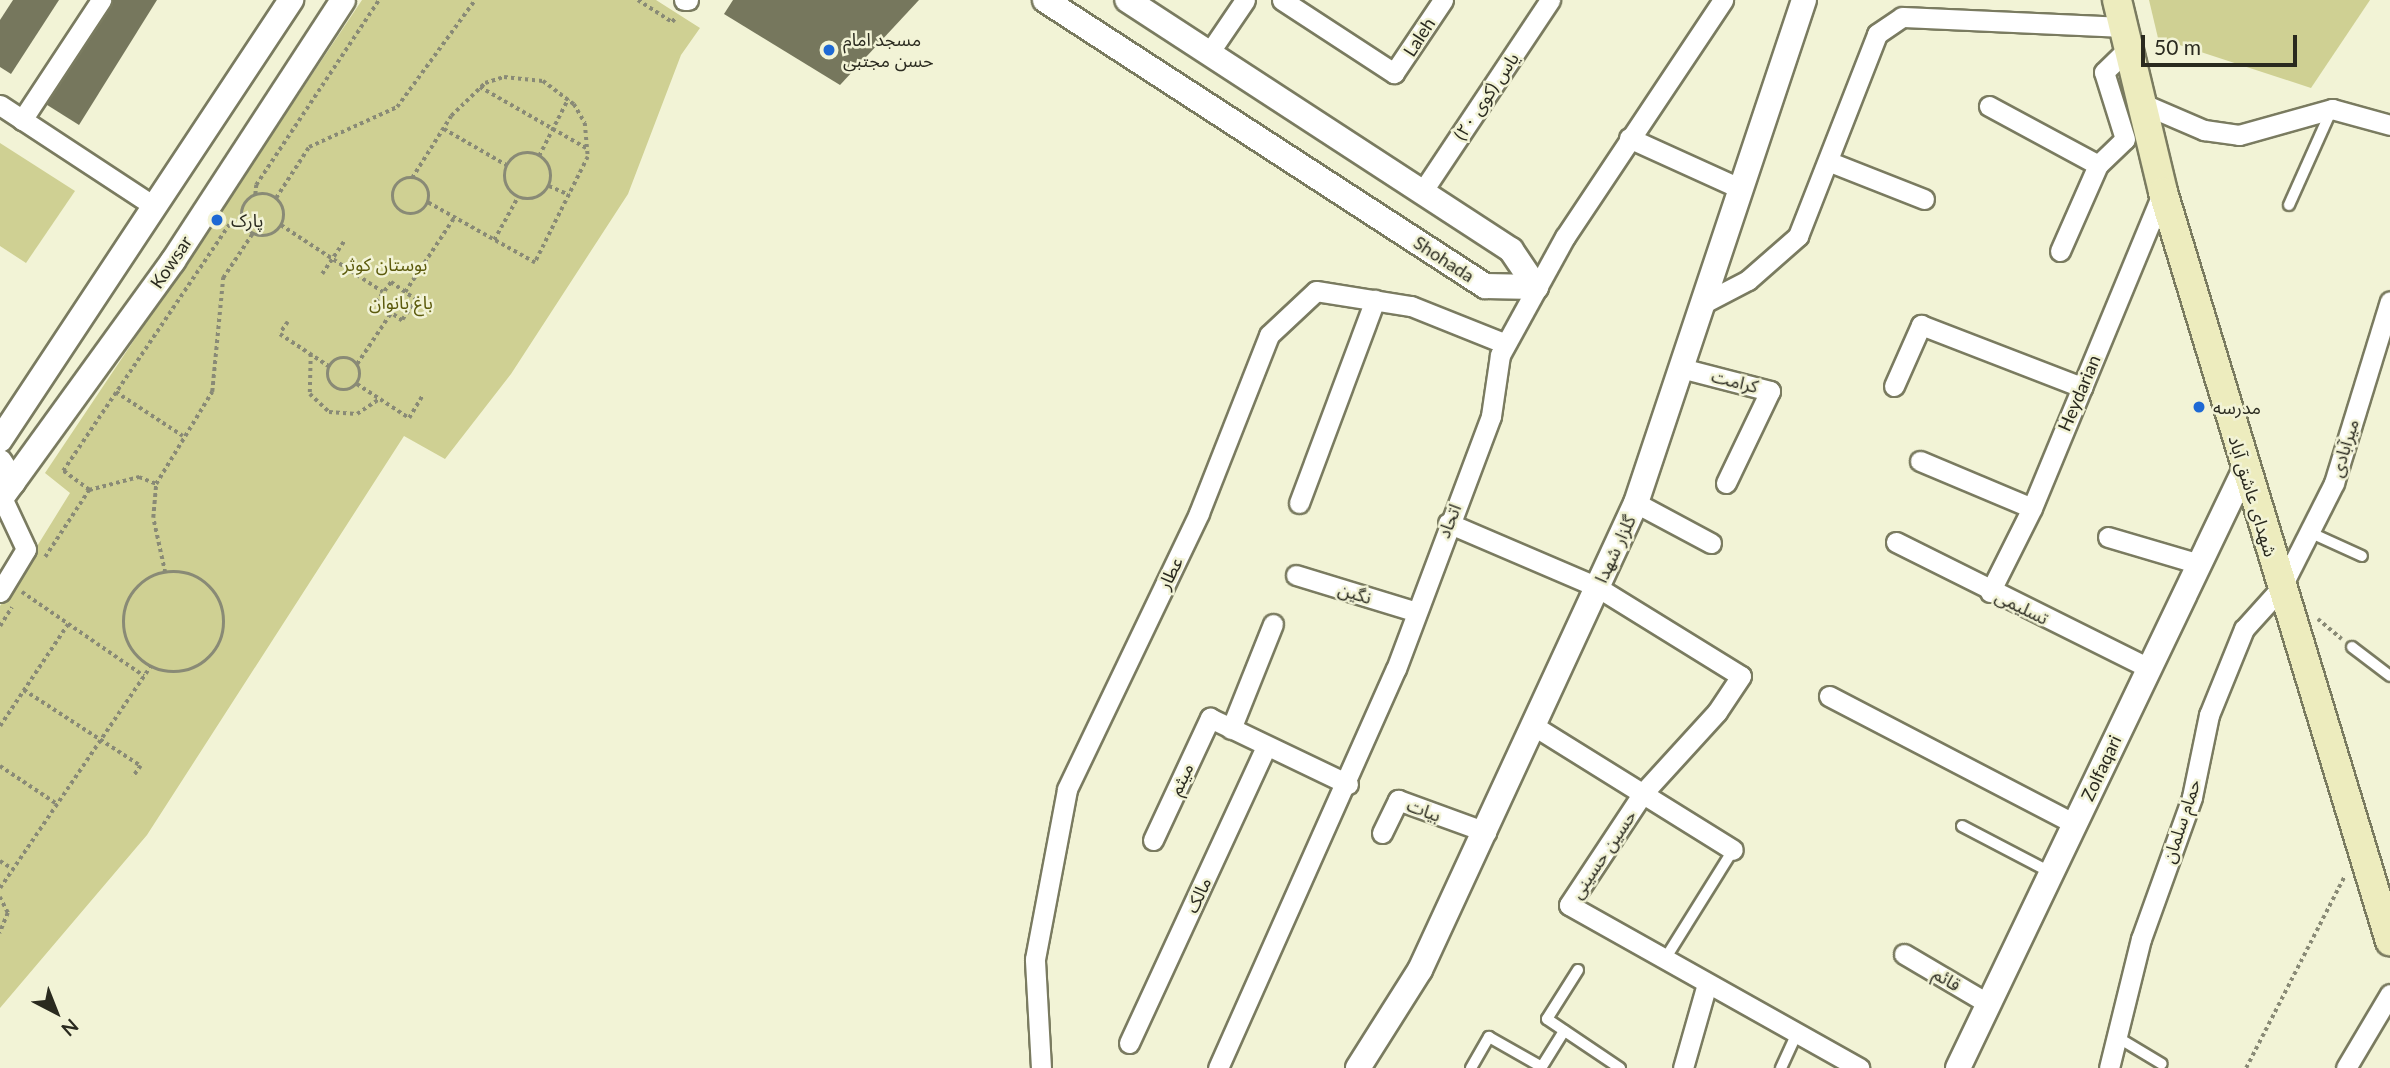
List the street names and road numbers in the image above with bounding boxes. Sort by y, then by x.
street label: Laleh [1399,14,1439,60]
street label: یاس (کوی ۲۰) [1449,48,1523,144]
street label: Shohada [1410,231,1478,287]
street label: Kowsar [146,232,196,292]
street label: Heydarian [2053,352,2105,434]
street label: کرامت [1709,365,1761,397]
street label: میرآبادی [2325,416,2363,480]
street label: شهدای عاشق آباد [2224,433,2282,559]
street label: اتحاد [1432,501,1466,541]
street label: گلزار شهدا [1590,512,1640,586]
street label: عطار [1153,553,1187,593]
street label: نگین [1336,578,1374,608]
street label: تسلیمی [1992,585,2052,629]
street label: Zolfaqari [2076,732,2126,804]
street label: میثم [1164,759,1198,799]
street label: حمام سلمان [2157,776,2205,866]
street label: بیات [1404,794,1444,826]
street label: حسین حسینی [1565,806,1641,902]
street label: مالک [1180,874,1216,916]
street label: قائم [1929,962,1965,996]

